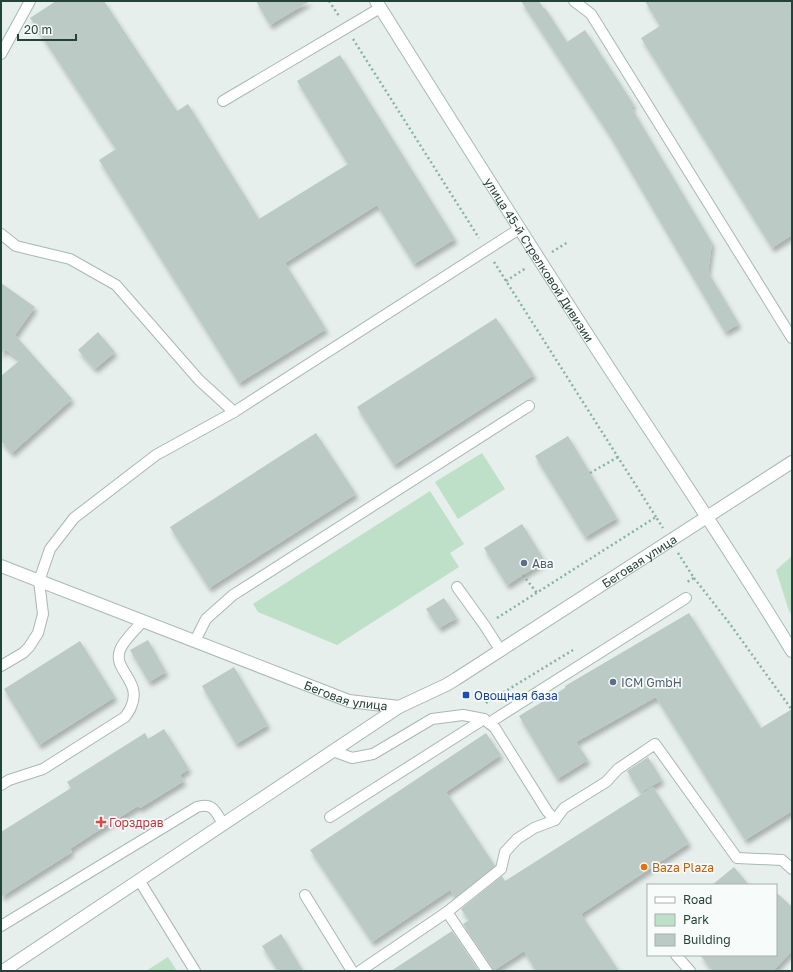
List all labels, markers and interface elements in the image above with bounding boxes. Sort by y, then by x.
scale bar [18,16,76,42]
text: 20 m [24,22,52,37]
street label: улица 45-й Стрелковой Дивизии [482,175,598,345]
street label: Беговая улица [599,531,679,591]
place label: Ава [532,556,554,571]
marker: Ава [519,558,529,568]
place label: ICM GmbH [621,675,682,690]
street label: Беговая улица [302,677,388,713]
marker: ICM GmbH [608,677,618,687]
place label: Овощная база [474,688,558,703]
marker: Овощная база [461,690,471,700]
place label: Горздрав [109,815,164,830]
marker: Горздрав [96,817,106,827]
place label: Baza Plaza [652,860,714,875]
marker: Baza Plaza [639,862,649,872]
legend [647,884,777,956]
text: Road [683,892,712,907]
text: Park [683,912,709,927]
text: Building [683,932,731,947]

